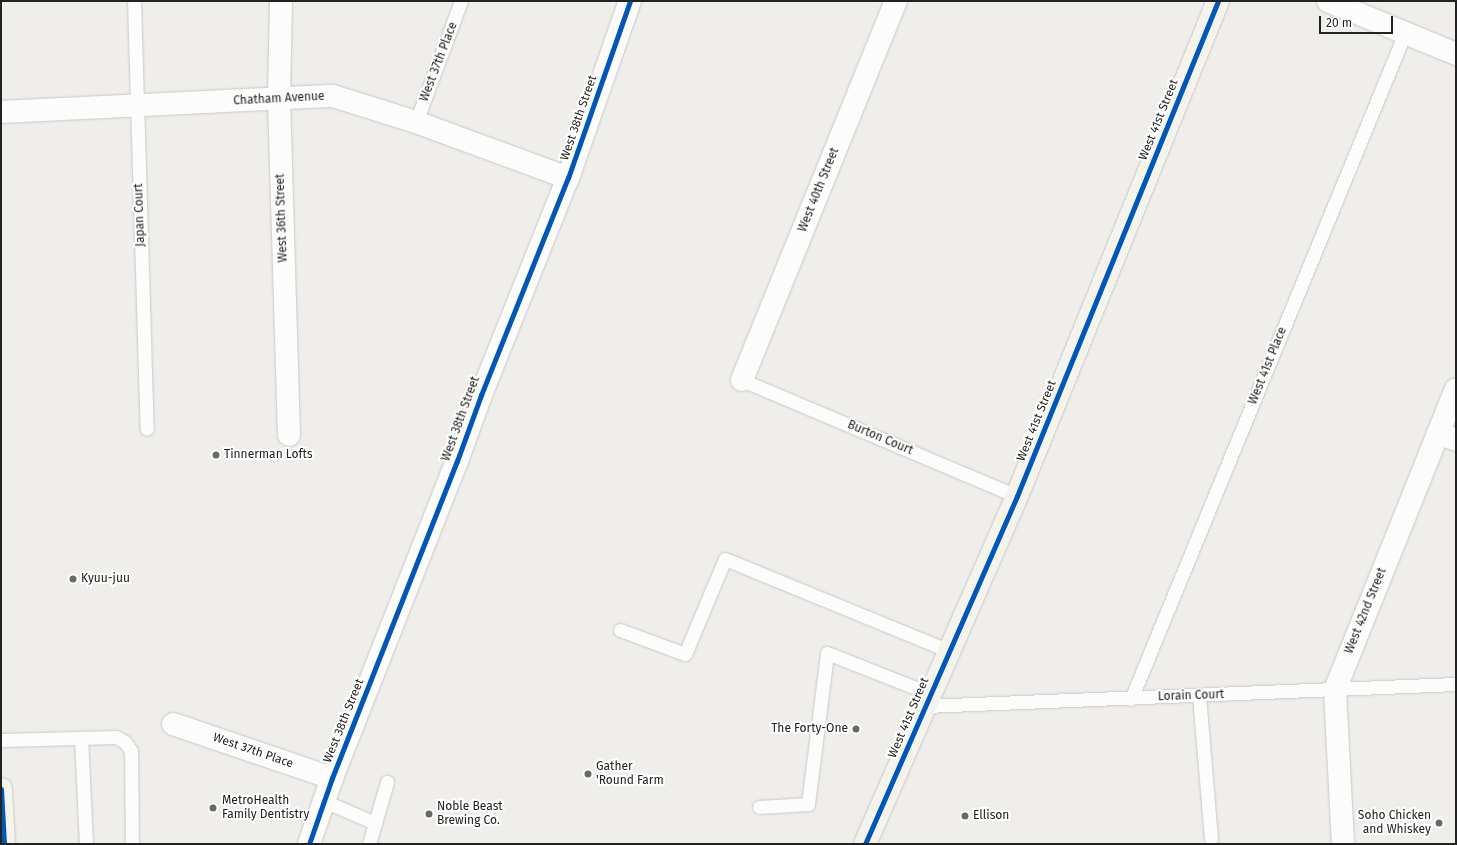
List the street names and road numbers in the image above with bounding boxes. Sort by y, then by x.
street label: West 37th Place [417,20,461,104]
street label: West 38th Street [558,74,600,162]
street label: West 41st Street [1136,77,1182,163]
street label: Chatham Avenue [233,89,325,109]
street label: West 40th Street [796,146,842,234]
street label: West 36th Street [273,173,291,263]
street label: Japan Court [132,183,148,247]
street label: West 41st Place [1246,325,1290,407]
street label: West 38th Street [439,375,483,463]
street label: West 41st Street [1014,378,1060,464]
street label: Burton Court [845,418,915,458]
street label: West 42nd Street [1342,566,1390,656]
street label: West 41st Street [886,676,932,760]
street label: West 38th Street [321,677,367,765]
street label: Lorain Court [1158,688,1224,704]
street label: West 37th Place [211,730,295,772]

